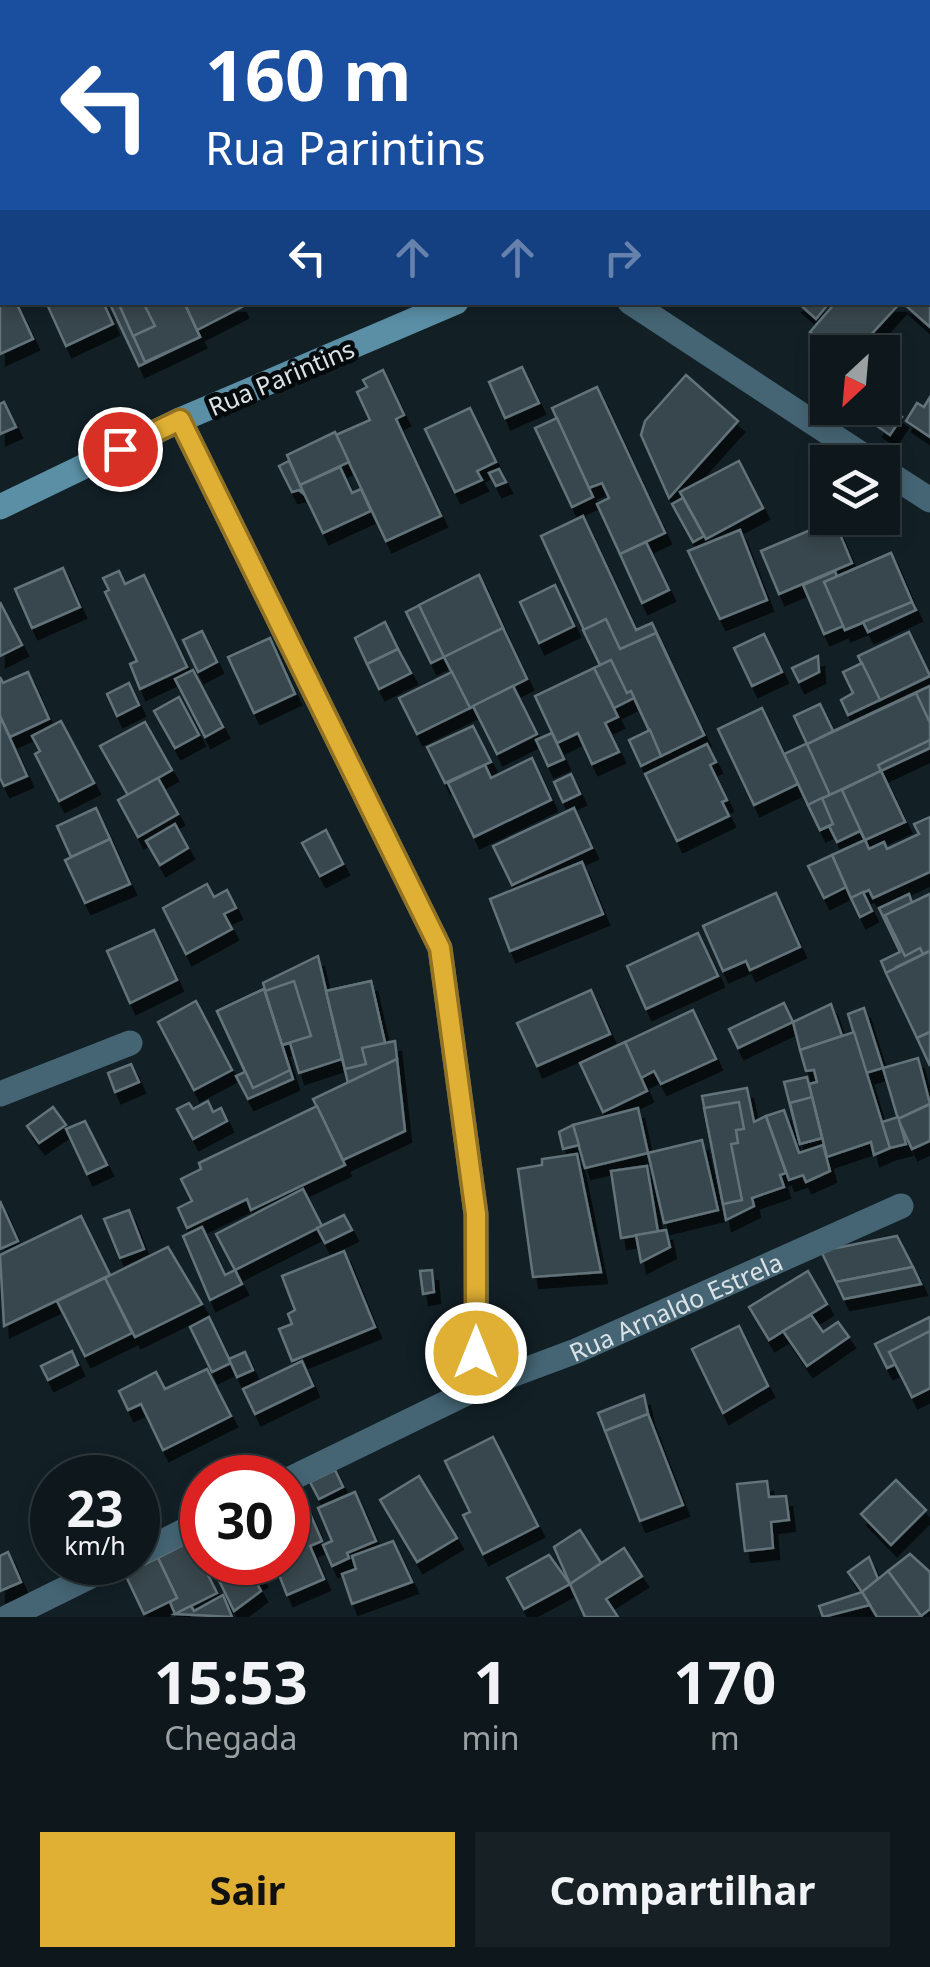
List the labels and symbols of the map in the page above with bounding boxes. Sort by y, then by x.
street label: Rua Parintins [203,331,359,423]
north arrow [810,335,900,425]
pin [78,407,163,492]
street label: Rua Arnaldo Estrela [564,1244,788,1369]
position arrow [424,1301,528,1405]
speed limit sign: 30 [180,1455,310,1585]

